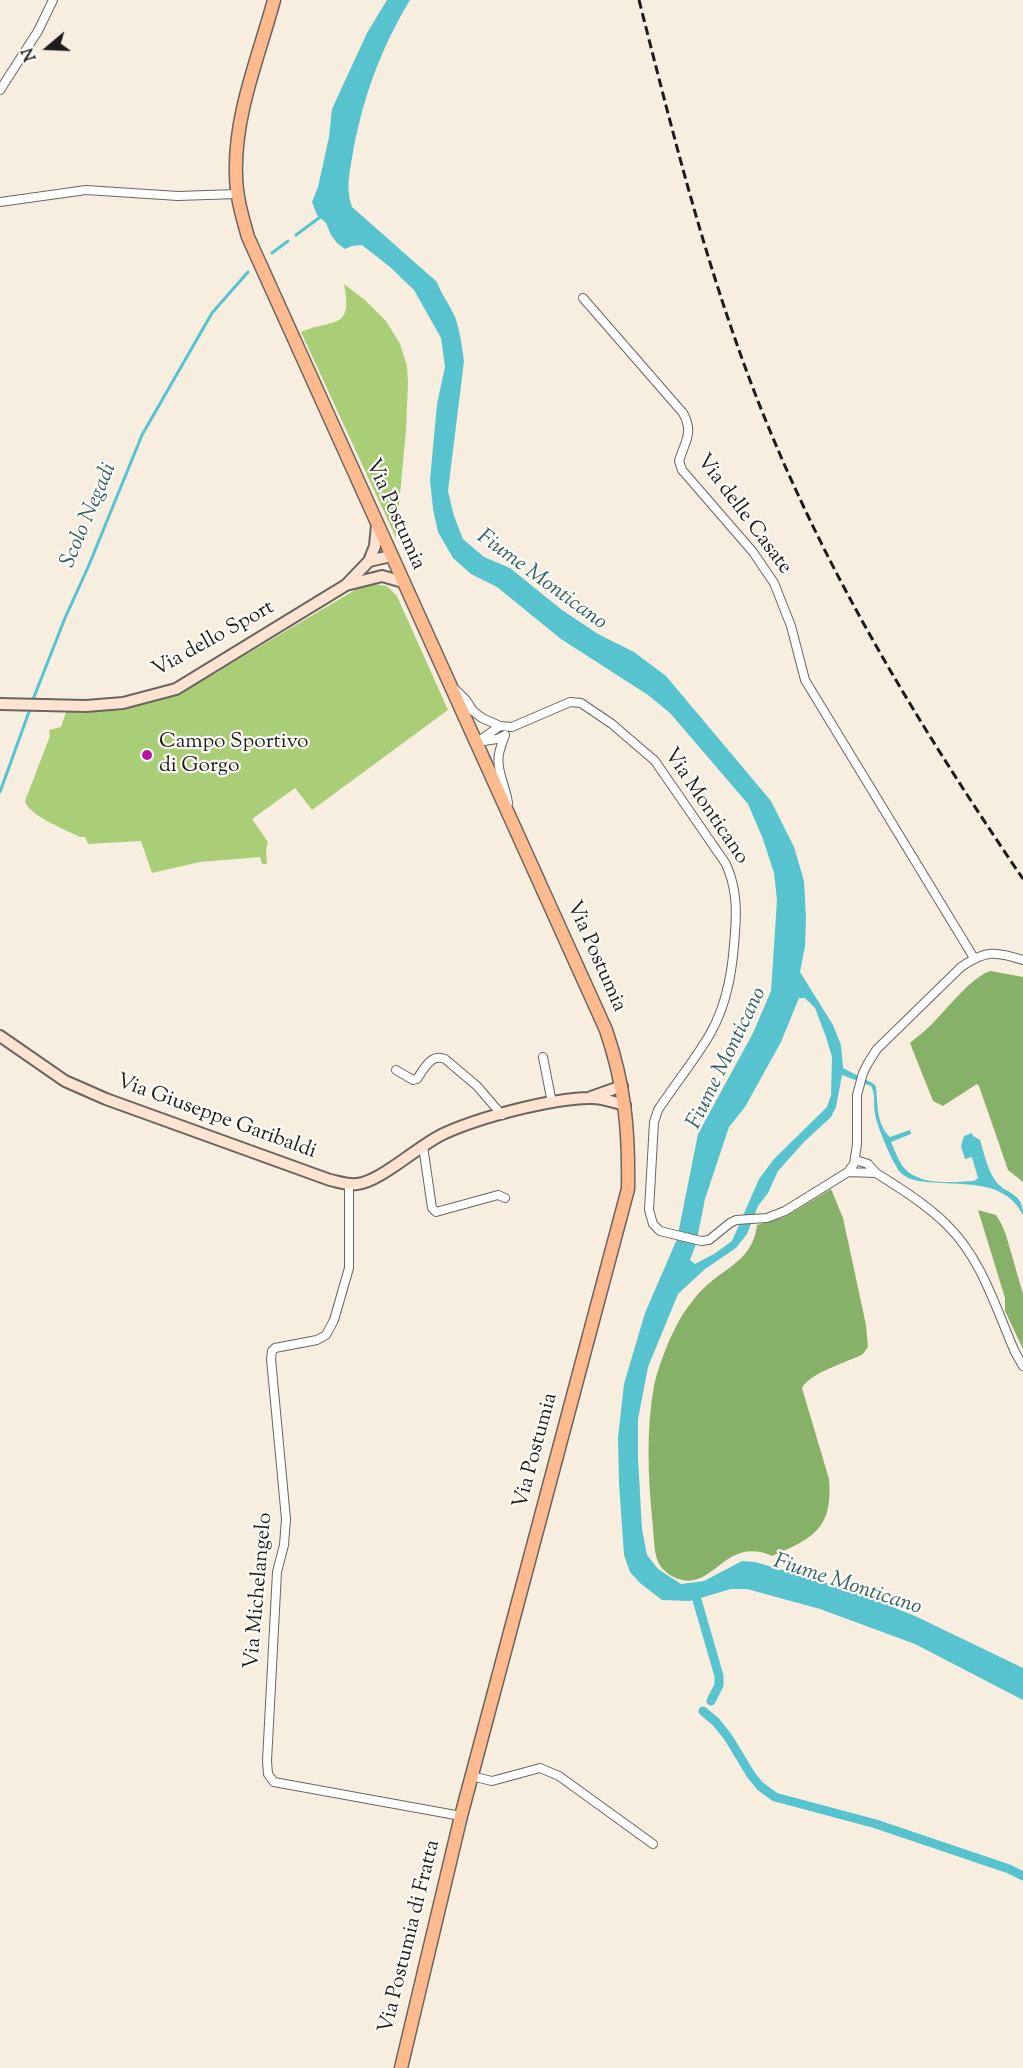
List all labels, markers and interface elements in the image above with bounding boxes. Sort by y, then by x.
north arrow [18,18,78,78]
text: N [18,44,43,64]
street label: Via delle Casate [690,450,796,580]
street label: Via Postumia [358,456,430,574]
water label: Scolo Negadi [56,460,124,572]
water label: Fiume Monticano [471,525,611,637]
street label: Via dello Sport [149,596,279,684]
place label: Campo Sportivo di Gorgo [159,730,309,780]
street label: Via Monticano [657,744,753,870]
marker: Campo Sportivo di Gorgo [140,748,154,762]
street label: Via Postumia [559,898,631,1016]
water label: Fiume Monticano [682,984,774,1134]
street label: Via Giuseppe Garibaldi [113,1070,319,1166]
street label: Via Postumia [509,1390,565,1512]
street label: Via Michelangelo [241,1512,279,1670]
water label: Fiume Monticano [769,1550,925,1622]
street label: Via Postumia di Fratta [375,1838,447,2036]

